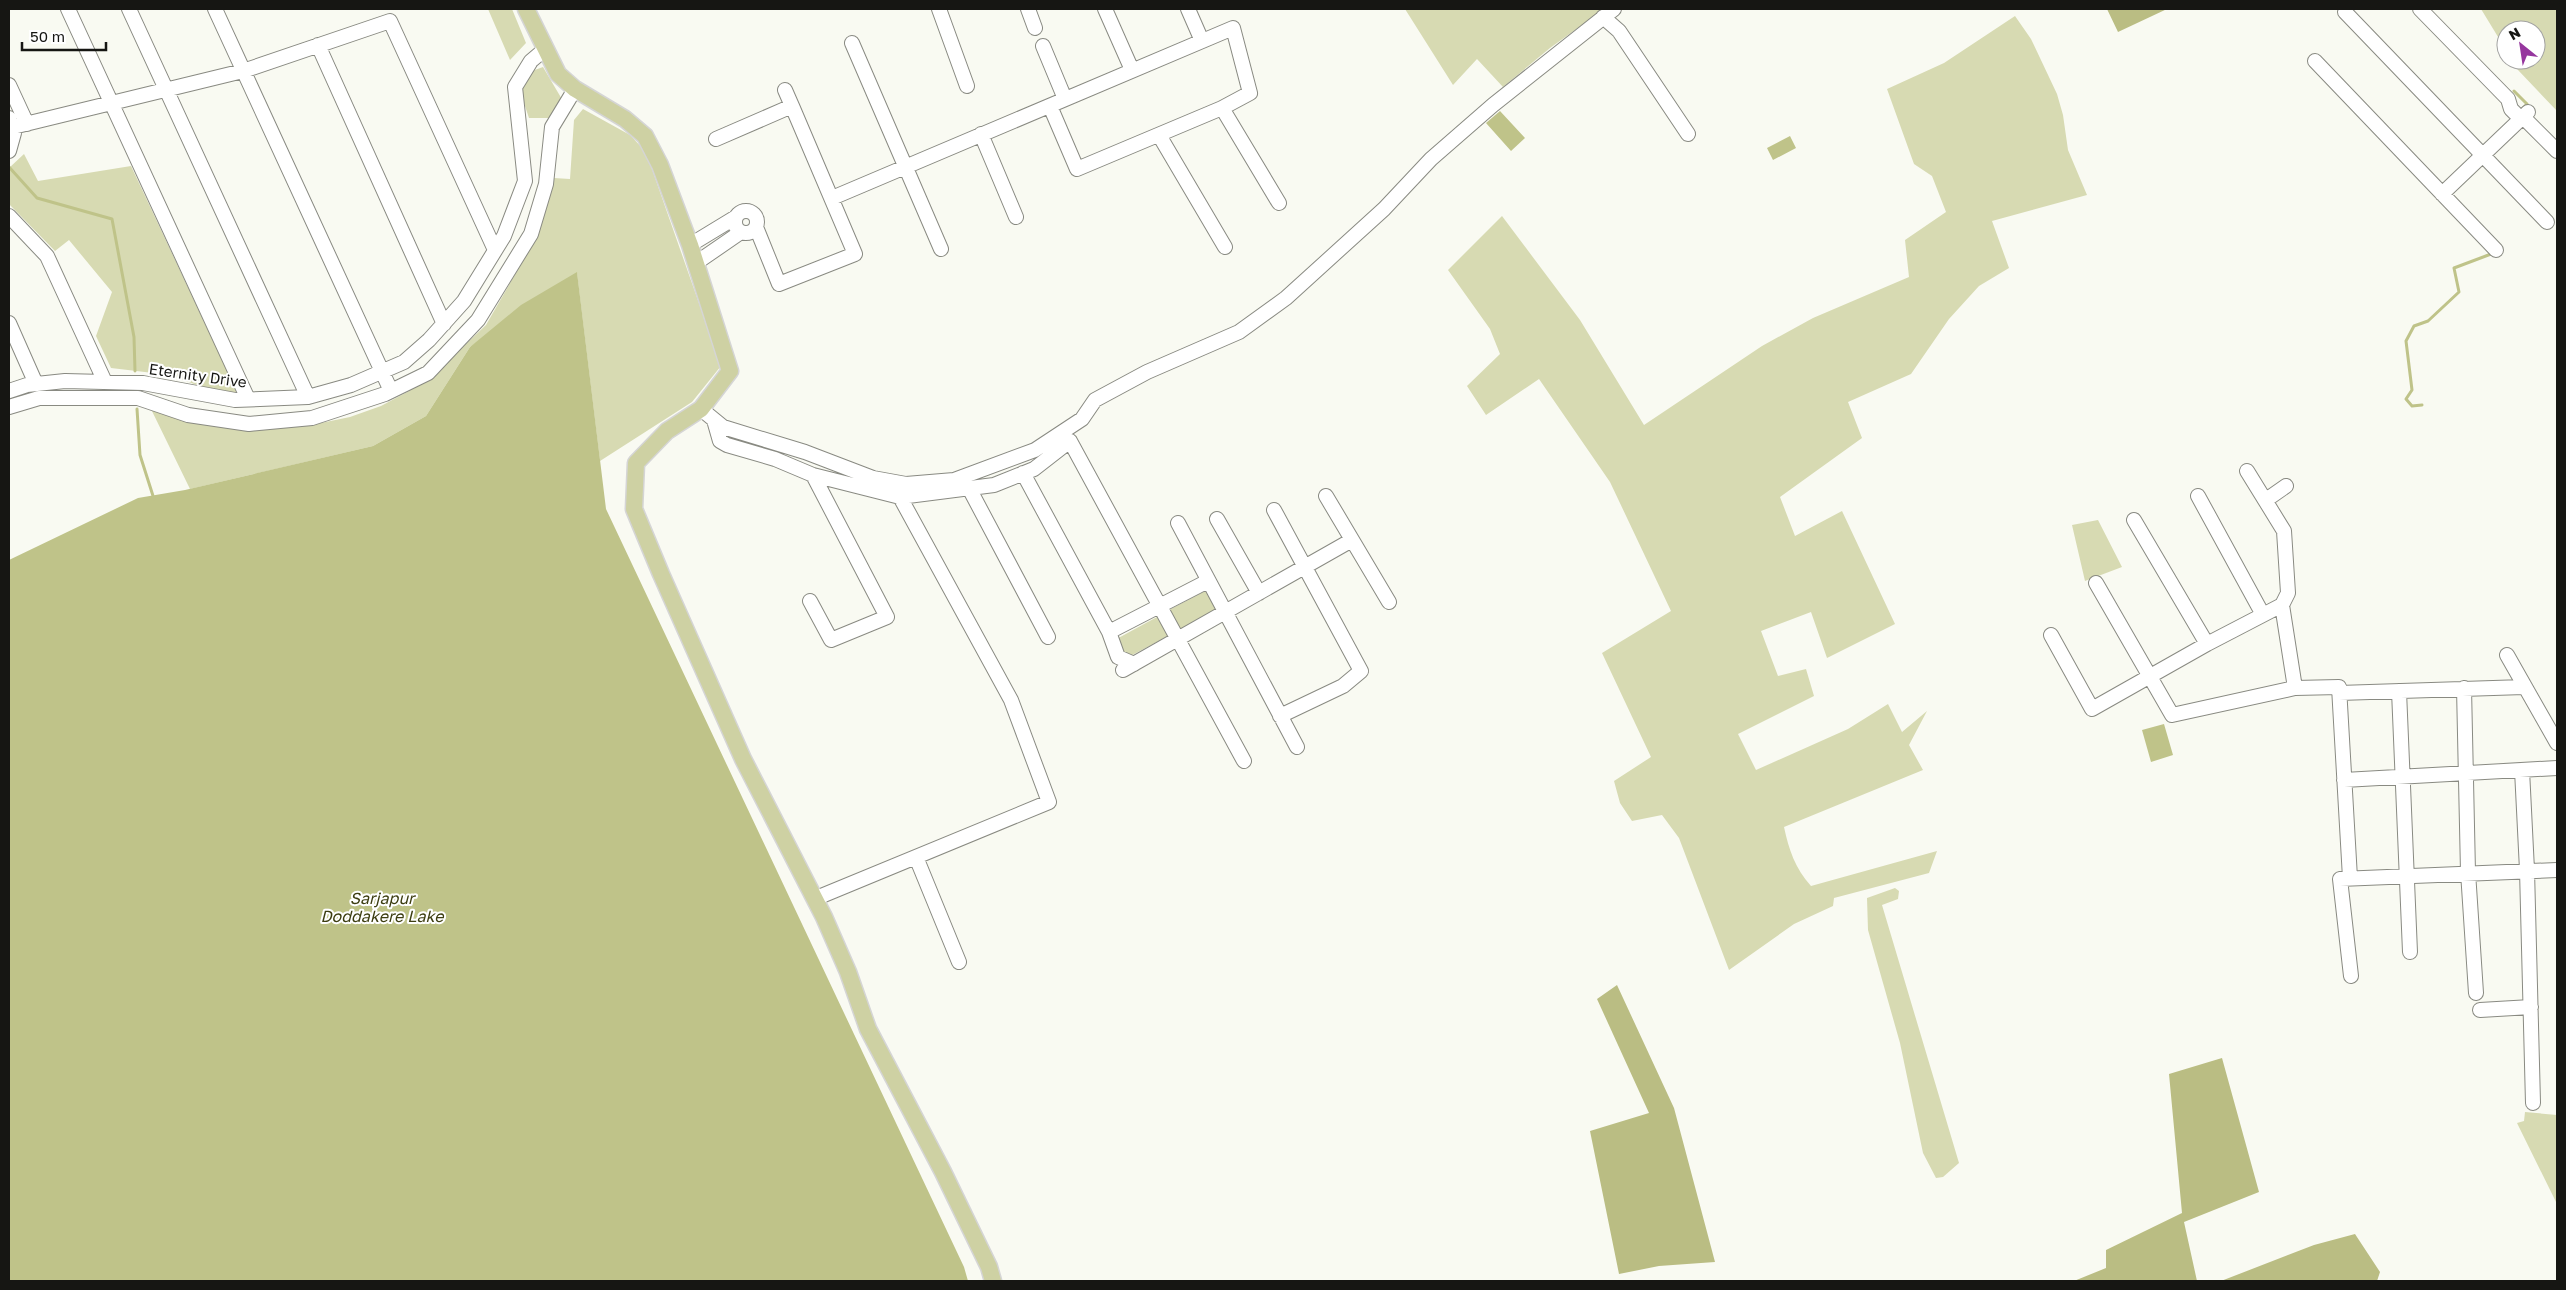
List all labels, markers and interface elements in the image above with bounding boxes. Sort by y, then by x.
scale bar [22,20,106,52]
north arrow [2496,20,2546,70]
text: N [2505,23,2523,43]
text: 50 m [30,27,65,45]
street label: Eternity Drive [148,359,248,391]
water label: Sarjapur Doddakere Lake [320,888,445,926]

